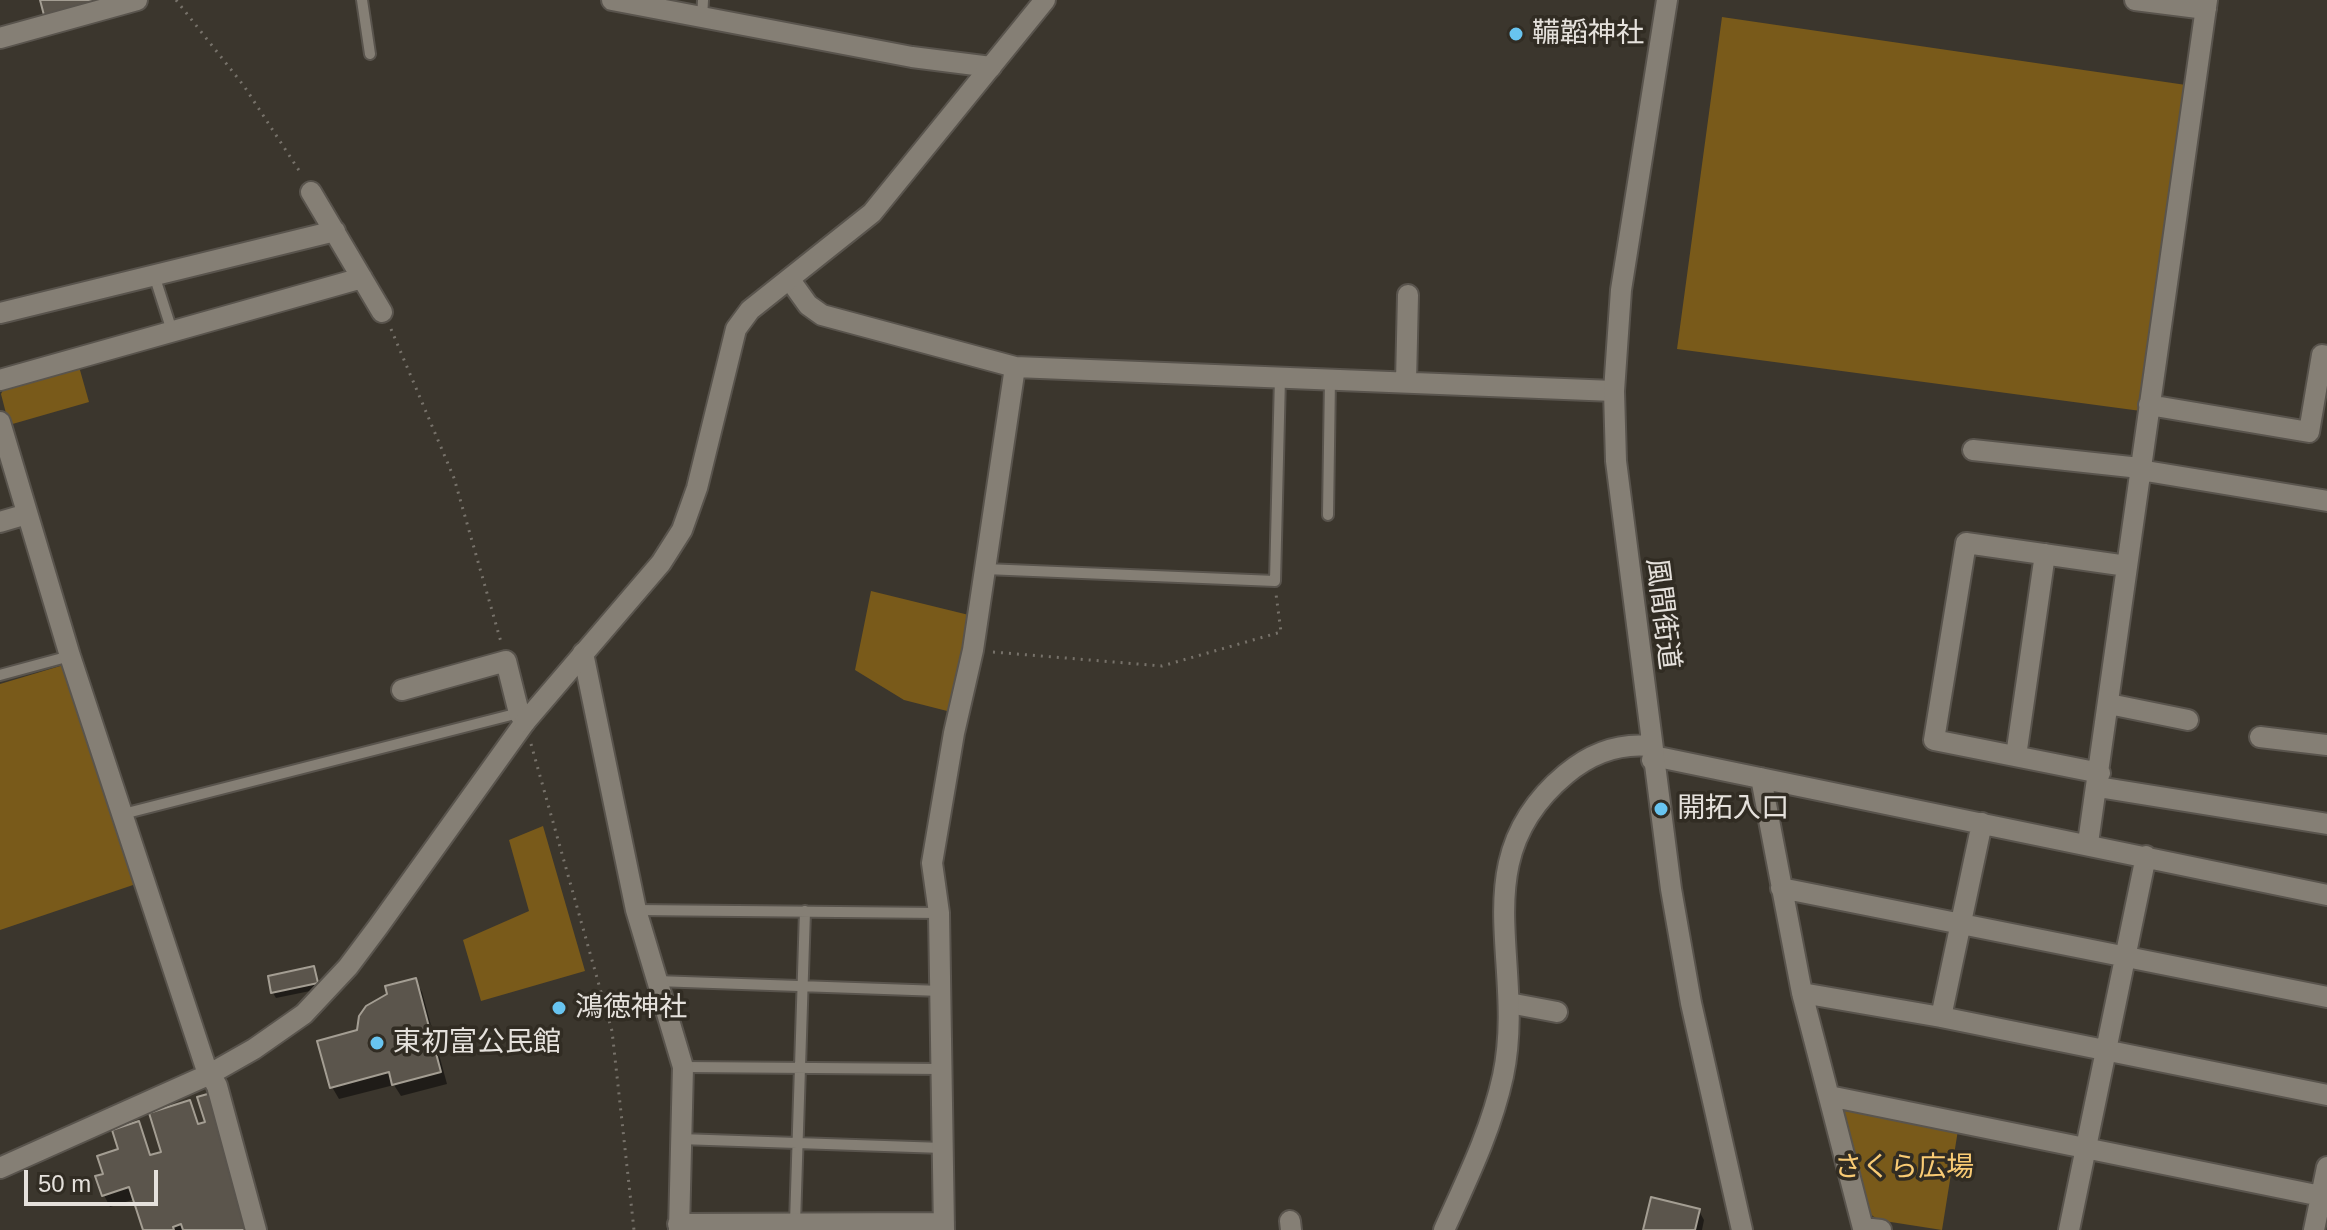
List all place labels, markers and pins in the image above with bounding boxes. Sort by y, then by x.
place label: 鞴韜神社 [1532,17,1644,51]
marker: 鞴韜神社 [1507,25,1525,43]
place label: 開拓入口 [1677,792,1789,826]
marker: 開拓入口 [1652,800,1670,818]
place label: 鴻徳神社 [575,991,687,1025]
marker: 鴻徳神社 [550,999,568,1017]
place label: 東初富公民館 [393,1026,561,1060]
marker: 東初富公民館 [368,1034,386,1052]

